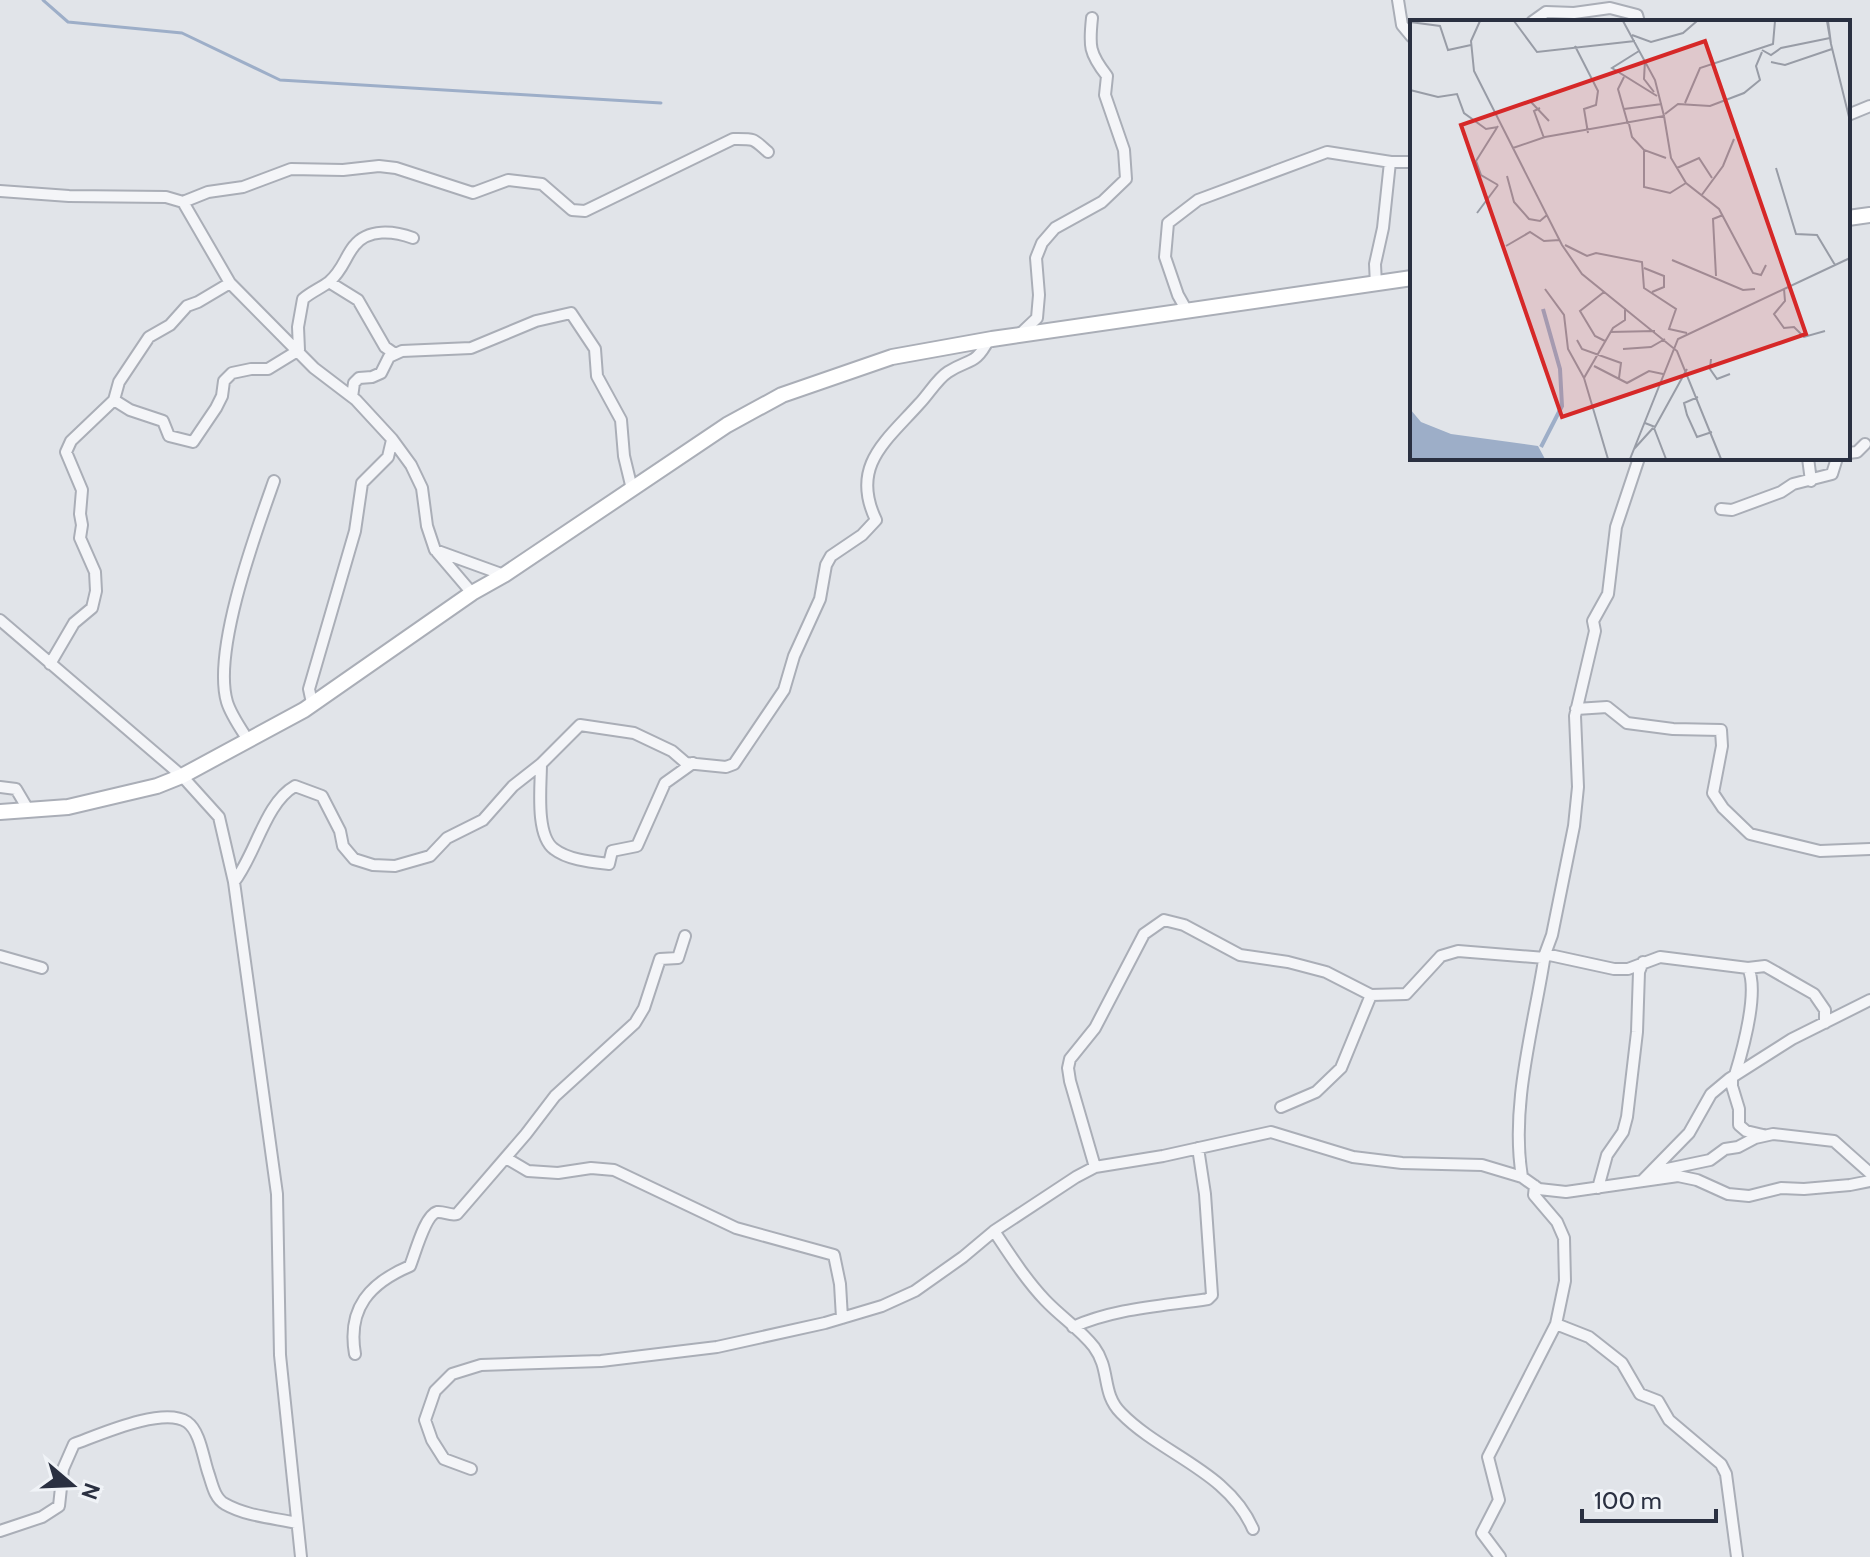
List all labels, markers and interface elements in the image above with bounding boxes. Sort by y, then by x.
inset map [1410,20,1850,460]
north arrow [32,1445,112,1525]
scale bar [1582,1473,1716,1523]
text: N [75,1480,106,1503]
text: 100 m [1594,1486,1662,1515]

